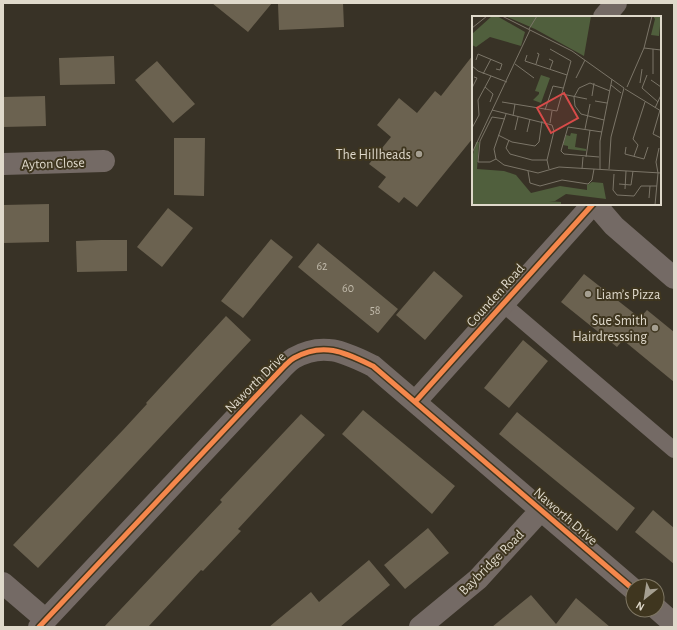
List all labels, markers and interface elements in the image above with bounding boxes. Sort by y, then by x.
inset map [472,16,661,205]
place label: The Hillheads [336,148,411,162]
marker: The Hillheads [414,149,424,159]
street label: Ayton Close [21,156,85,172]
house number: 62 [316,260,328,272]
street label: Counden Road [464,262,527,330]
house number: 60 [342,282,354,294]
place label: Liam’s Pizza [596,288,661,302]
marker: Liam’s Pizza [583,289,593,299]
house number: 58 [370,304,381,316]
place label: Sue Smith Hairdresssing [572,314,647,344]
marker: Sue Smith Hairdresssing [650,323,660,333]
street label: Naworth Drive [223,350,289,416]
street label: Naworth Drive [531,485,600,548]
street label: Baybridge Road [457,528,527,598]
north arrow [625,578,665,618]
text: N [634,600,646,613]

